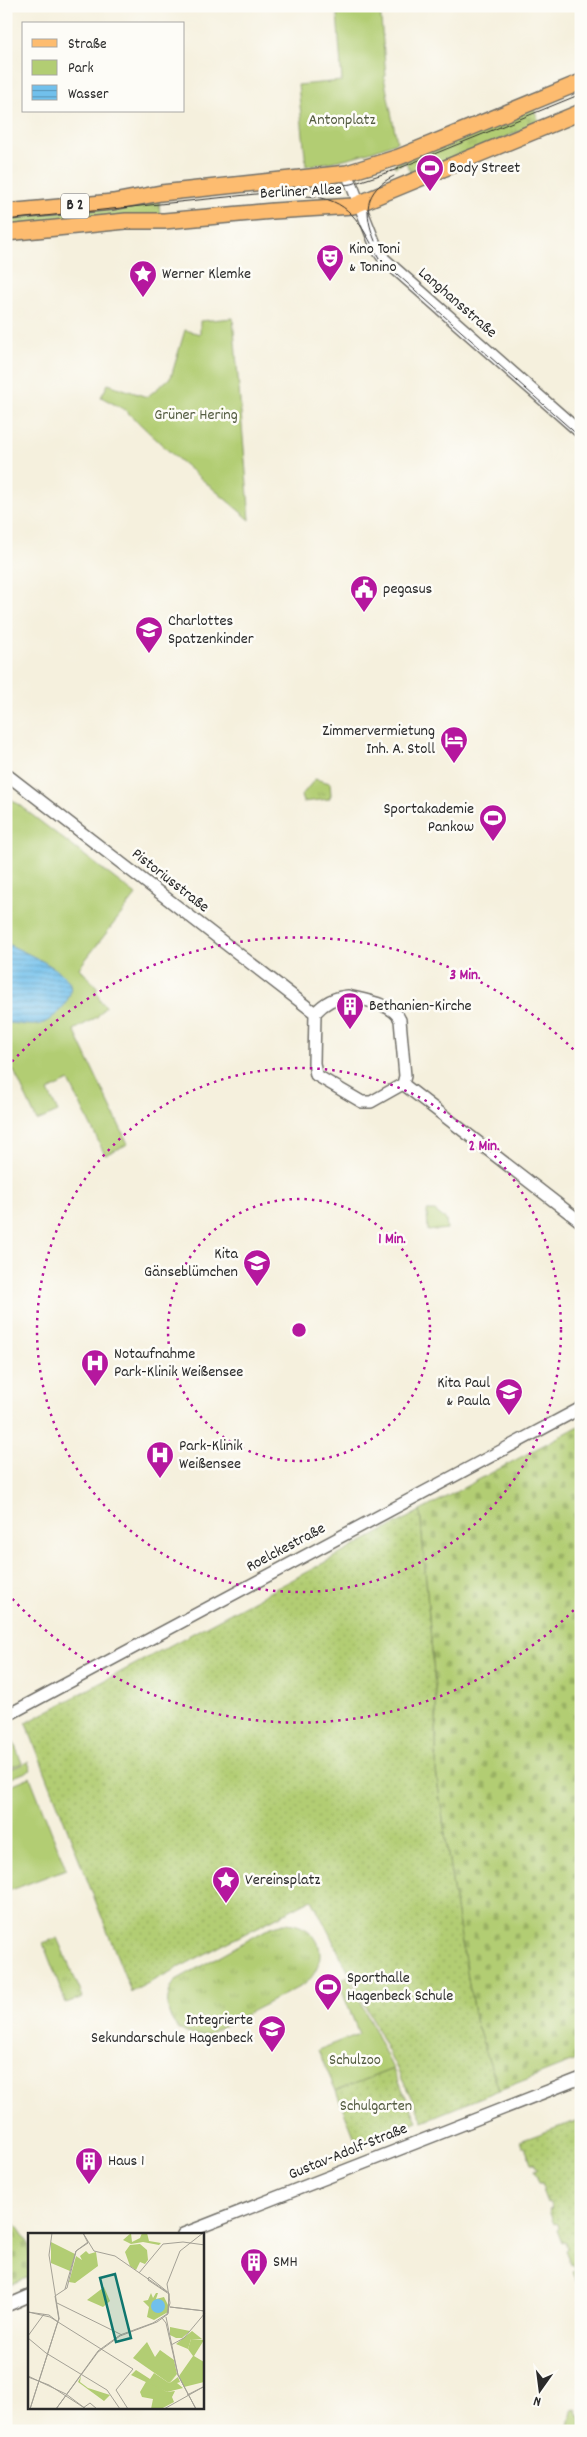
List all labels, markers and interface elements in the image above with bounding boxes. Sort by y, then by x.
legend [22,22,185,112]
text: Straße [68,34,107,56]
text: Park [68,58,94,80]
text: Wasser [68,84,109,106]
park label: Antonplatz [308,109,376,132]
sports icon: Body Street [415,153,445,192]
place label: Body Street [449,157,520,180]
street label: Berliner Allee [260,178,342,206]
road number: B 2 [61,194,89,218]
place label: Kino Toni & Tonino [349,238,400,279]
theatre icon: Kino Toni & Tonino [315,243,345,282]
place icon: Werner Klemke [128,259,158,298]
street label: Langhansstraße [412,262,502,344]
place label: Werner Klemke [162,263,251,286]
park label: Grüner Hering [154,404,238,427]
public building icon: pegasus [349,574,379,613]
place label: pegasus [383,578,433,601]
place label: Charlottes Spatzenkinder [168,610,254,651]
school or university icon: Charlottes Spatzenkinder [134,615,164,654]
place label: Zimmervermietung Inh. A. Stoll [322,720,435,761]
hotel icon: Zimmervermietung Inh. A. Stoll [439,725,469,764]
place label: Sportakademie Pankow [384,798,474,839]
sports icon: Sportakademie Pankow [478,803,508,842]
street label: Pistoriusstraße [126,843,214,919]
text: 3 Min. [449,965,481,987]
building icon: Bethanien-Kirche [335,991,365,1030]
place label: Bethanien-Kirche [369,995,472,1018]
text: 2 Min. [469,1136,500,1158]
text: 1 Min. [378,1229,406,1251]
place label: Kita Gänseblümchen [144,1243,238,1284]
school or university icon: Kita Gänseblümchen [242,1248,272,1287]
centre of rings [290,1321,308,1339]
place label: Notaufnahme Park-Klinik Weißensee [114,1343,243,1384]
hospital icon: Notaufnahme Park-Klinik Weißensee [80,1348,110,1387]
place label: Kita Paul & Paula [437,1372,490,1413]
school or university icon: Kita Paul & Paula [494,1377,524,1416]
place label: Park-Klinik Weißensee [179,1435,243,1476]
hospital icon: Park-Klinik Weißensee [145,1440,175,1479]
street label: Roelckestraße [242,1518,330,1578]
place icon: Vereinsplatz [211,1865,241,1904]
place label: Vereinsplatz [245,1869,320,1892]
place label: Sporthalle Hagenbeck Schule [347,1967,453,2008]
sports icon: Sporthalle Hagenbeck Schule [313,1972,343,2011]
place label: Integrierte Sekundarschule Hagenbeck [91,2009,253,2050]
school or university icon: Integrierte Sekundarschule Hagenbeck [257,2014,287,2053]
park label: Schulzoo [329,2049,381,2072]
park label: Schulgarten [340,2095,412,2118]
street label: Gustav-Adolf-Straße [285,2118,411,2186]
building icon: Haus 1 [74,2146,104,2185]
place label: Haus 1 [108,2150,145,2173]
inset map [28,2233,204,2410]
building icon: SMH [239,2247,269,2286]
place label: SMH [273,2251,298,2274]
north arrow [514,2364,564,2414]
text: N [531,2390,543,2411]

